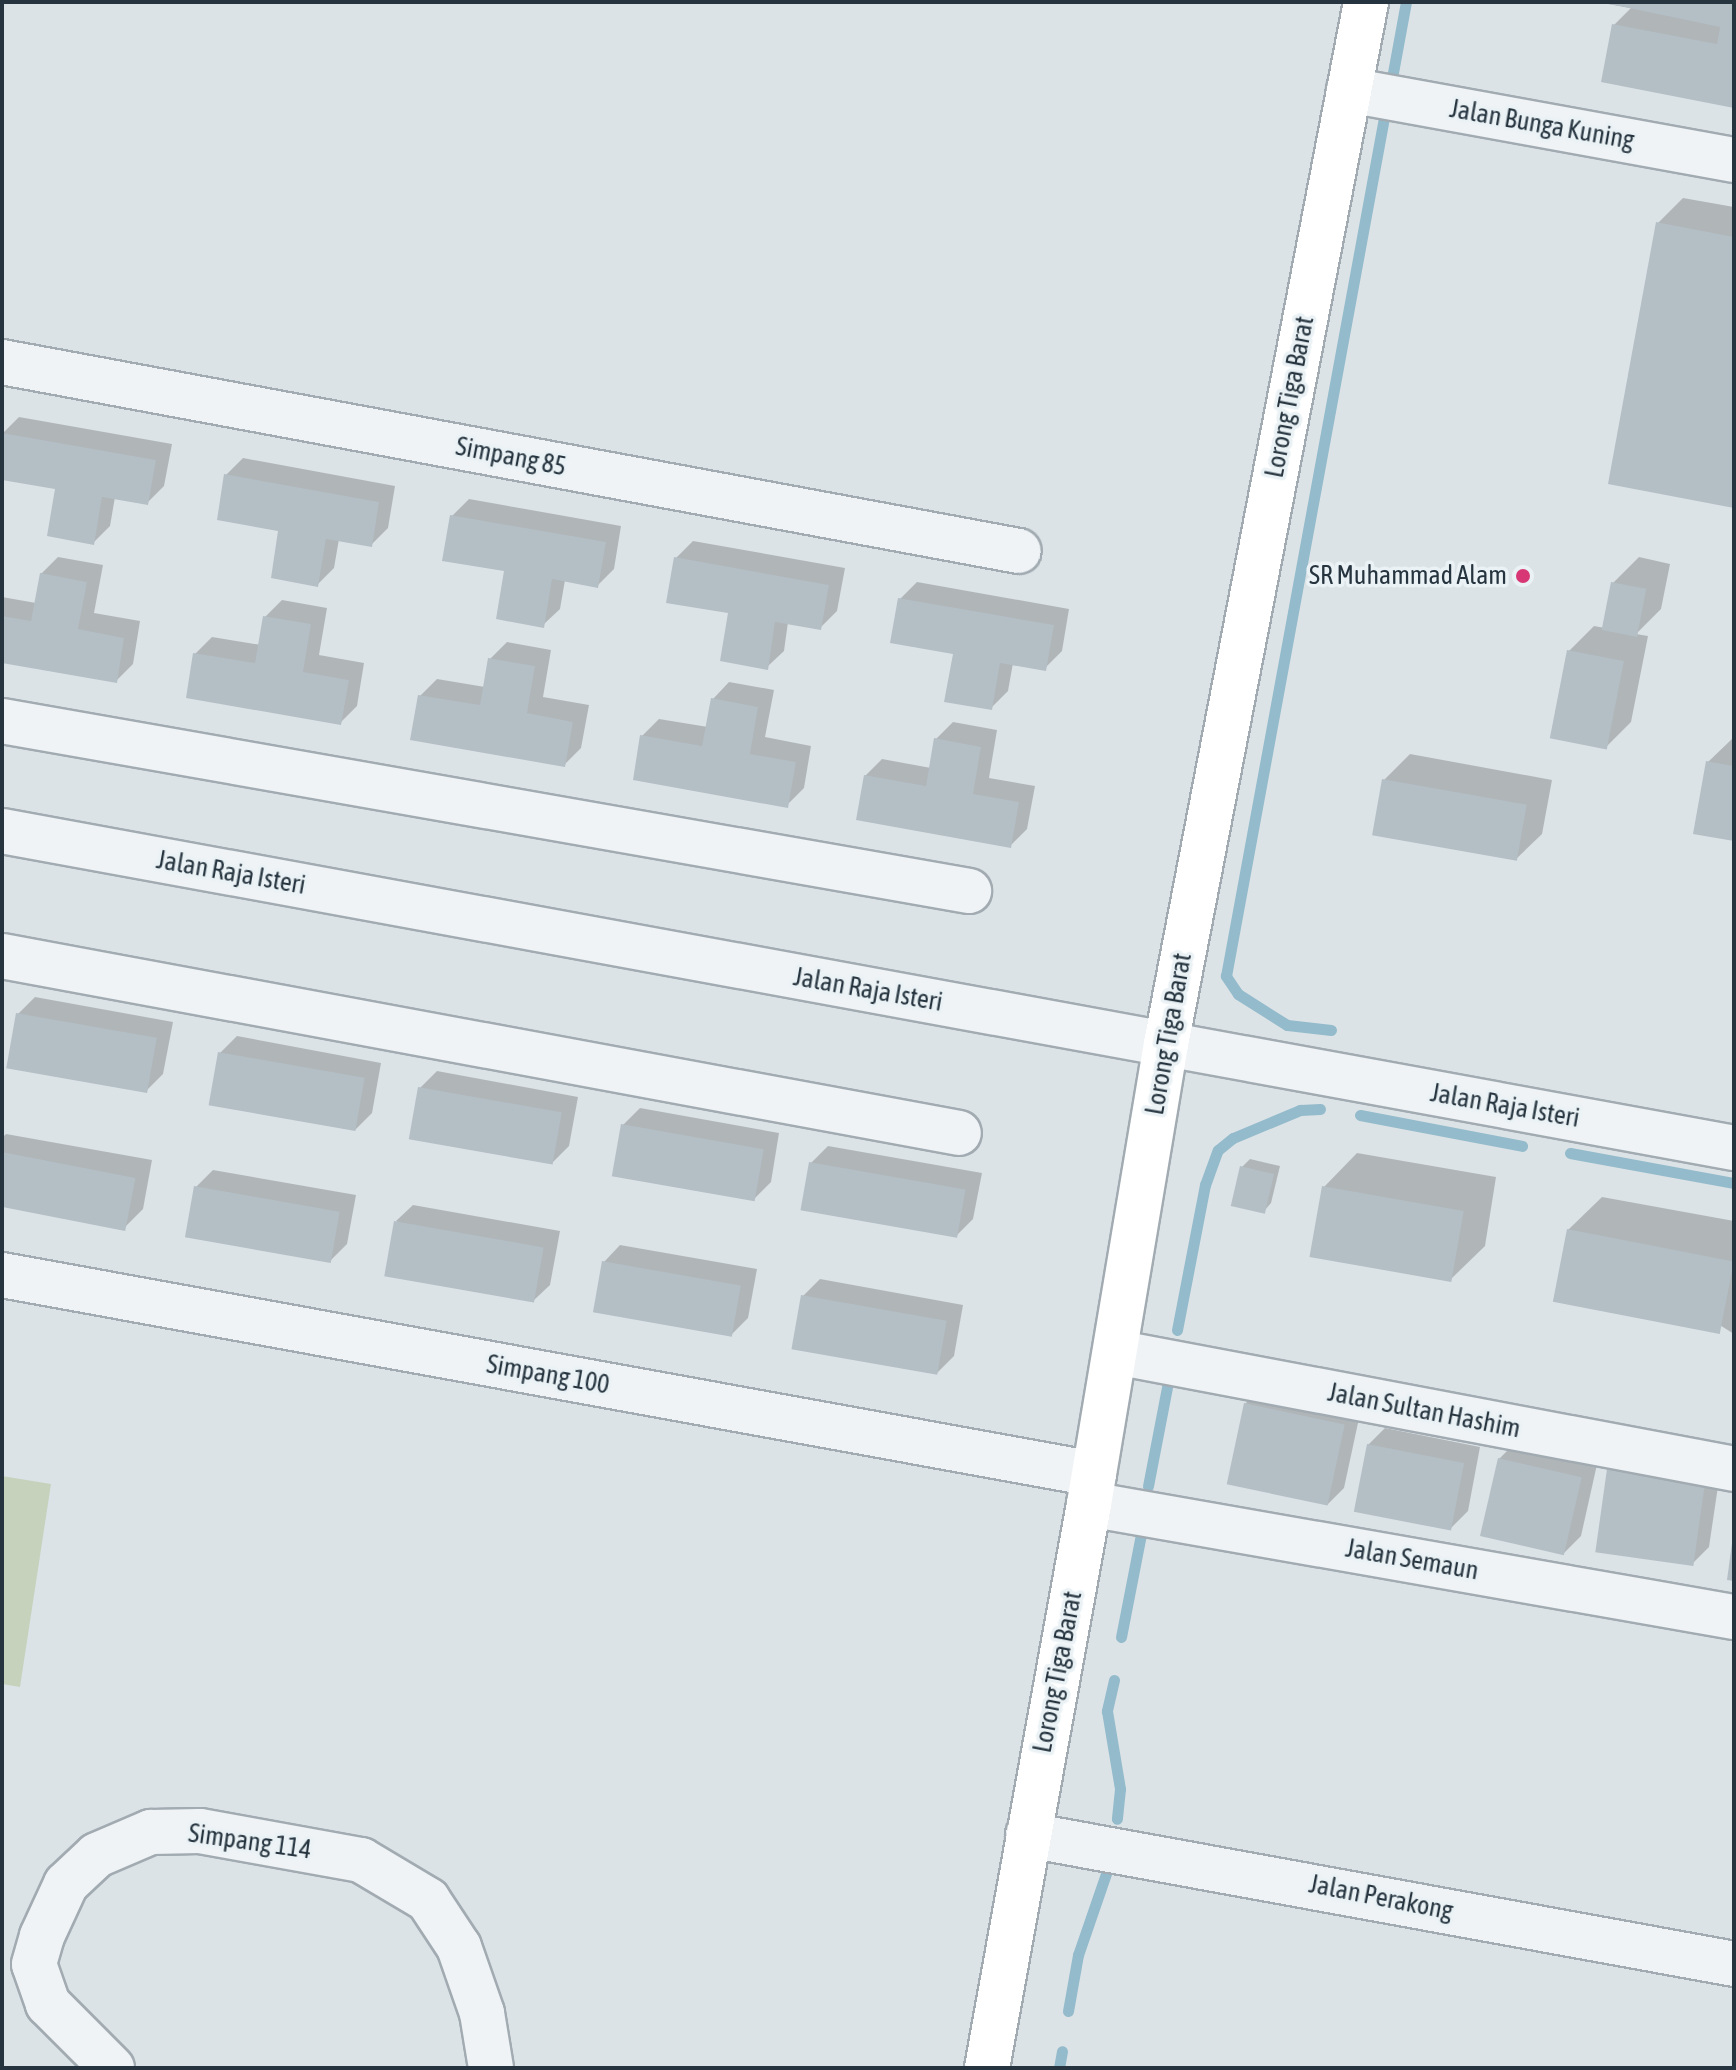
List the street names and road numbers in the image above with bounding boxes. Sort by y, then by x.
street label: Jalan Bunga Kuning [1447,93,1637,157]
street label: Lorong Tiga Barat [1259,314,1321,480]
street label: Simpang 85 [453,431,569,483]
street label: Jalan Raja Isteri [154,845,308,901]
street label: Lorong Tiga Barat [1139,951,1199,1117]
street label: Jalan Raja Isteri [791,962,945,1018]
street label: Jalan Raja Isteri [1428,1078,1582,1134]
street label: Simpang 100 [484,1349,612,1401]
street label: Jalan Sultan Hashim [1325,1377,1523,1445]
street label: Jalan Semaun [1343,1533,1481,1587]
street label: Lorong Tiga Barat [1027,1589,1089,1755]
street label: Simpang 114 [186,1818,314,1866]
street label: Jalan Perakong [1306,1869,1456,1927]

